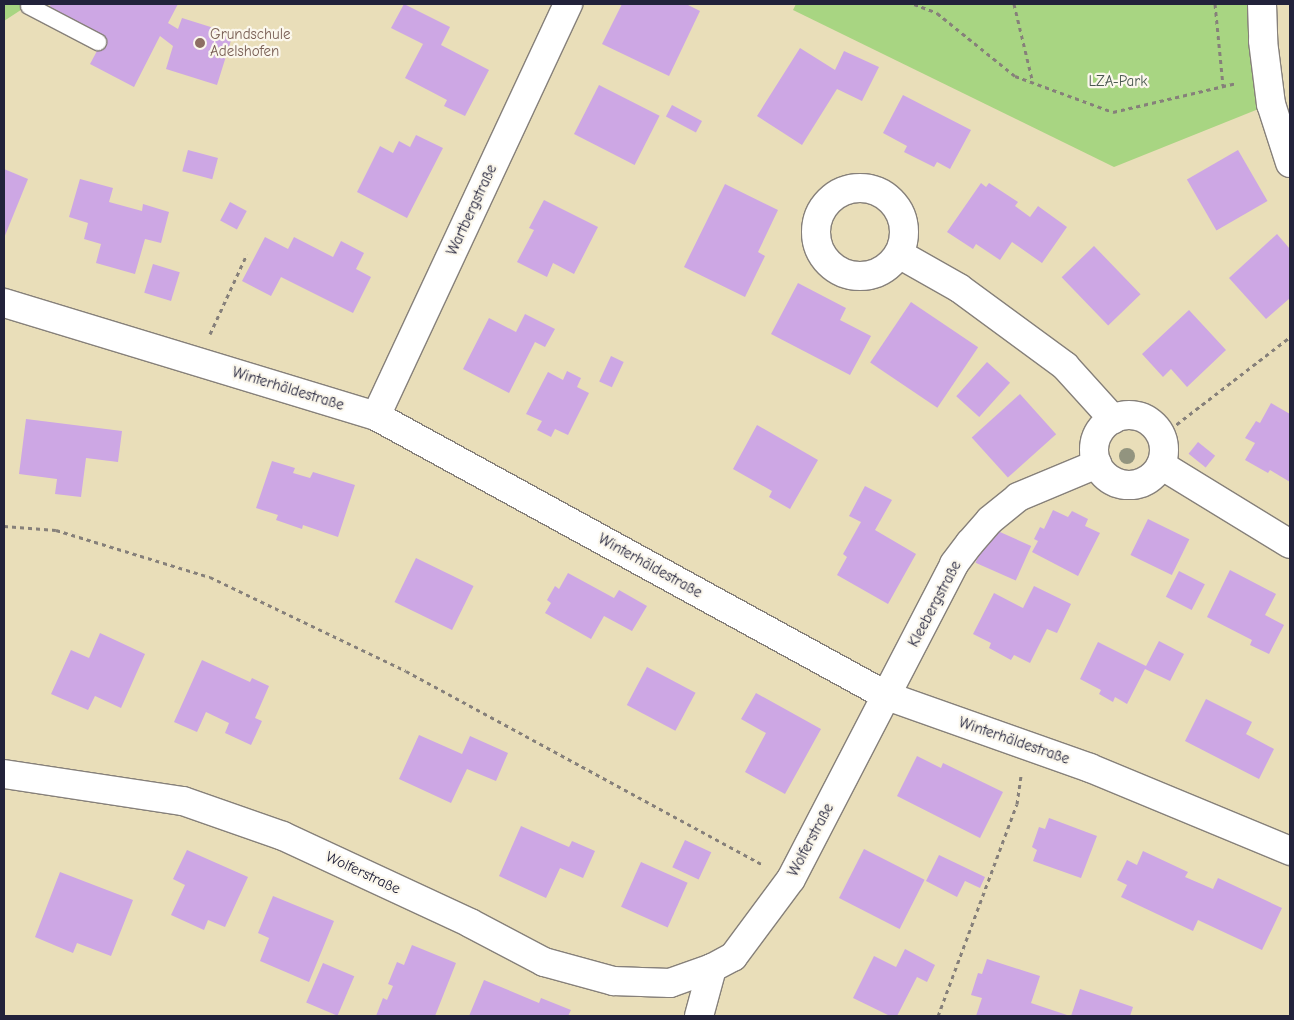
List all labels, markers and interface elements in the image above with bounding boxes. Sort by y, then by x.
place label: Grundschule Adelshofen [210,25,291,60]
marker: Grundschule Adelshofen [194,37,206,49]
park label: LZA-Park [1088,73,1148,91]
street label: Wartbergstraße [443,162,501,258]
street label: Winterhäldestraße [230,363,346,415]
street label: Winterhäldestraße [595,530,705,602]
street label: Kleebergstraße [905,558,965,650]
street label: Winterhäldestraße [956,714,1072,768]
street label: Wolferstraße [784,800,838,880]
street label: Wolferstraße [323,848,403,898]

